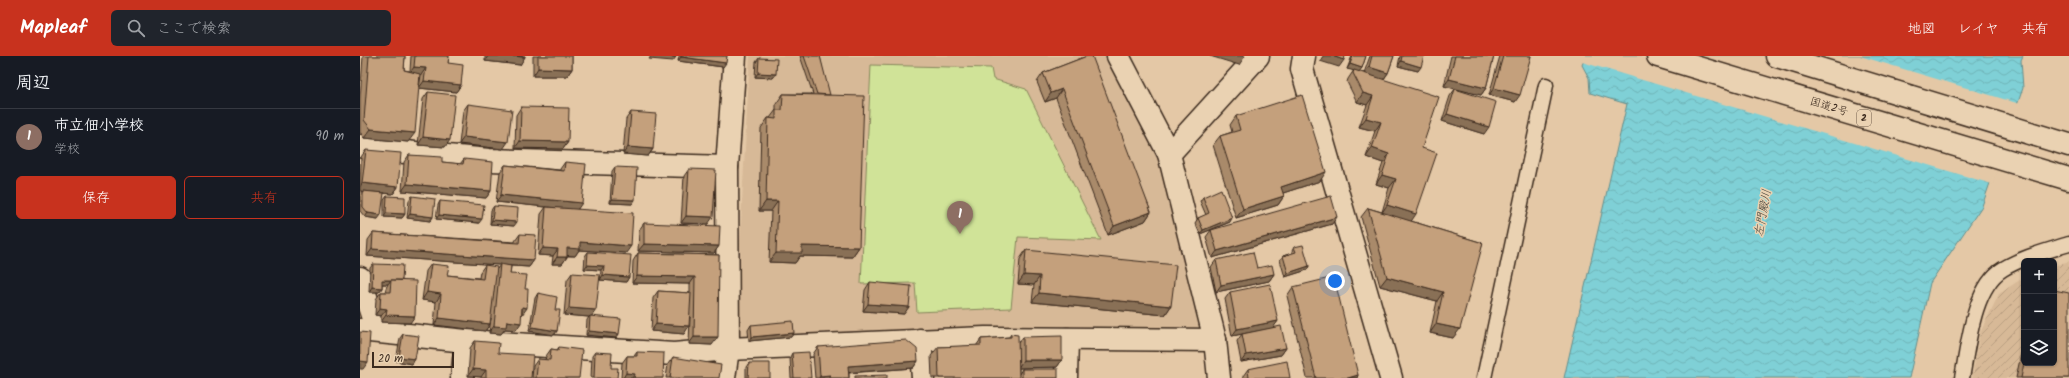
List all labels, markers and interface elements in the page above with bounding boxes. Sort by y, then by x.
search box [111,10,391,46]
text: Mapleaf [20,13,87,43]
icon: search [125,17,147,39]
text: ここで検索 [157,17,232,41]
text: 地図 [1908,18,1936,40]
text: レイヤ [1958,18,1999,40]
text: 共有 [2021,18,2049,40]
text: 周辺 [16,70,50,97]
street label: 国道2号 [1808,93,1850,121]
road number: 2 [1857,110,1871,126]
text: 市立佃小学校 [54,114,144,138]
text: 1 [27,126,31,147]
text: 90 m [316,126,344,147]
text: 学校 [54,139,80,160]
button: 保存 [16,176,176,219]
button: 共有 [184,176,344,219]
water label: 左門殿川 [1749,188,1777,238]
pin: 1 [947,201,973,234]
map controls [2021,258,2057,366]
button: + [2021,258,2057,294]
your location [1325,271,1345,291]
button: − [2021,294,2057,330]
button: layers [2021,330,2057,366]
scale bar [372,350,454,369]
text: 20 m [378,350,403,368]

